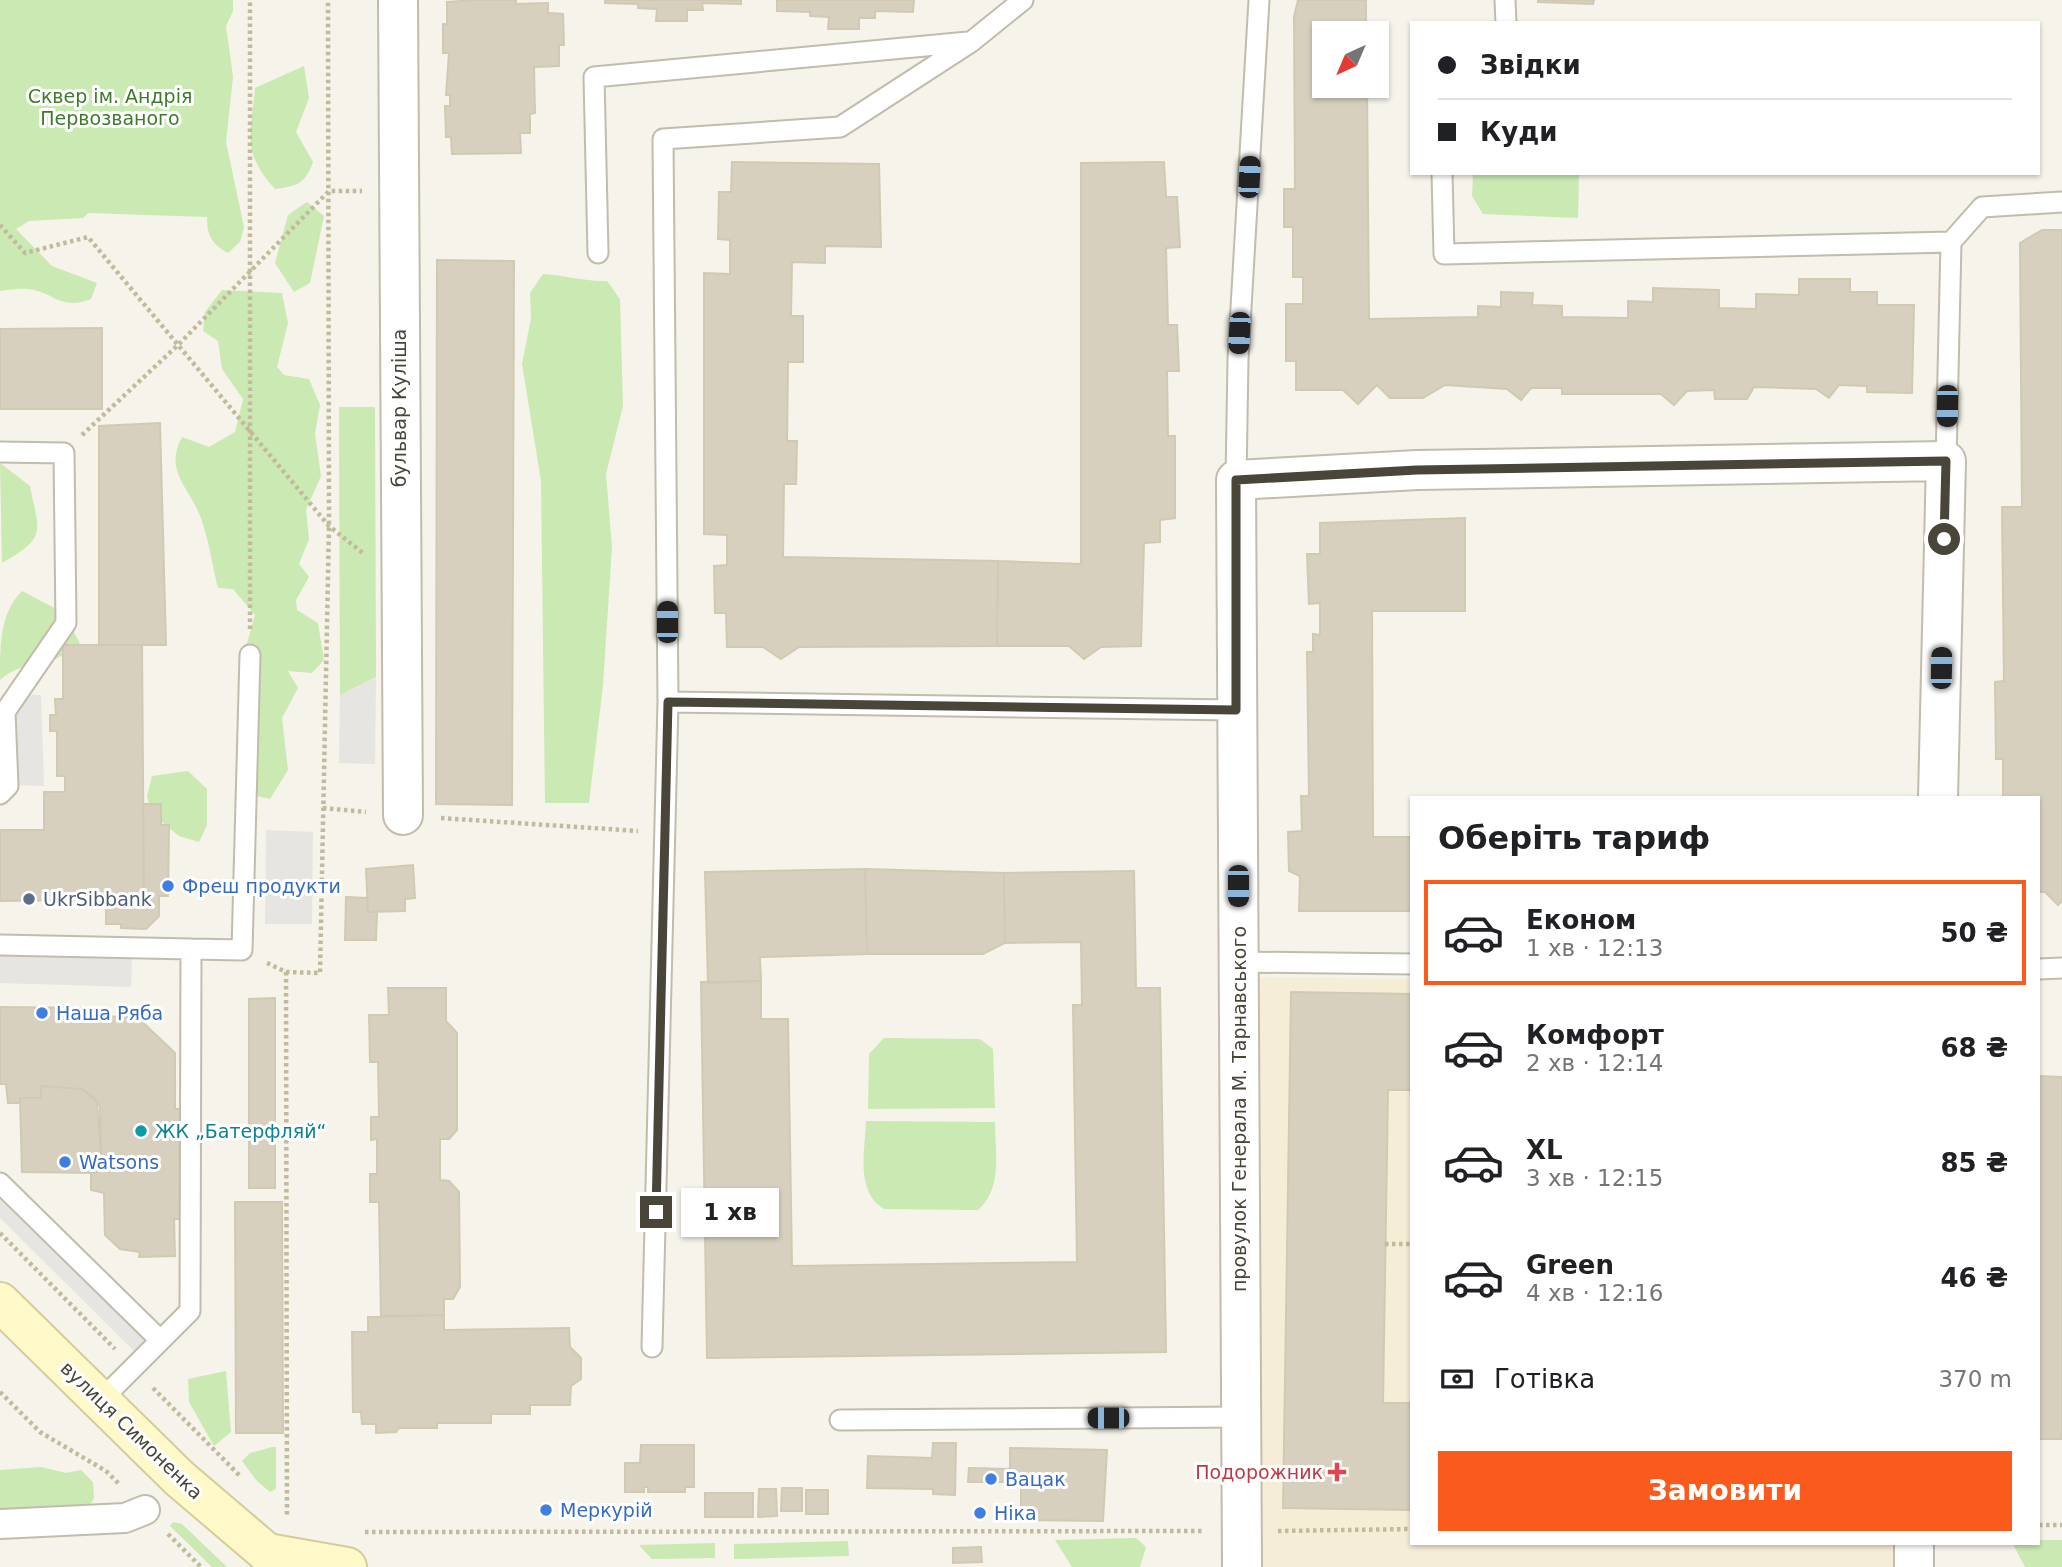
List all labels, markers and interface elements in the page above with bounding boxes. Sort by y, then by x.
north arrow [1312,21,1390,98]
map controls [1312,21,1389,98]
text: Звідки [1480,50,1581,80]
park label: Сквер ім. Андрія Первозваного [28,85,192,129]
text: Куди [1480,117,1557,147]
car [1238,155,1261,199]
car [1228,311,1251,355]
street label: бульвар Куліша [388,329,410,487]
car [1937,385,1958,427]
route start [1928,523,1960,555]
car [657,601,678,643]
car [1931,647,1952,689]
text: Оберіть тариф [1438,819,1710,857]
car [1228,865,1249,907]
place label: Фреш продукти [182,875,341,897]
marker: Фреш продукти [160,878,176,894]
place label: UkrSibbank [43,888,152,910]
marker: UkrSibbank [21,891,37,907]
icon: car [1442,901,1505,964]
text: Економ [1526,905,1636,935]
text: 50 ₴ [1940,918,2008,948]
street label: провулок Генерала М. Тарнавського [1228,926,1250,1292]
text: 1 хв · 12:13 [1526,935,1663,961]
place label: Наша Ряба [56,1002,163,1024]
marker: Наша Ряба [34,1005,50,1021]
icon: car [1442,1016,1505,1079]
text: Комфорт [1526,1020,1664,1050]
text: 68 ₴ [1940,1033,2008,1063]
text: 2 хв · 12:14 [1526,1050,1663,1076]
place label: ЖК „Батерфляй“ [155,1120,326,1142]
marker: ЖК „Батерфляй“ [133,1123,149,1139]
icon: car [1442,1131,1505,1194]
text: XL [1526,1135,1563,1165]
text: 85 ₴ [1940,1148,2008,1178]
place label: Watsons [79,1151,159,1173]
marker: Watsons [57,1154,73,1170]
text: 3 хв · 12:15 [1526,1165,1663,1191]
callout: 1 хв [680,1188,778,1236]
route end [640,1196,672,1228]
text: 1 хв [703,1199,757,1225]
icon: car [1442,1246,1505,1309]
text: Green [1526,1250,1614,1280]
text: 46 ₴ [1940,1263,2008,1293]
text: 4 хв · 12:16 [1526,1280,1663,1306]
street label: вулиця Симоненка [57,1357,207,1503]
icon: cash [1438,1360,1476,1398]
text: Готівка [1494,1364,1595,1394]
text: 370 m [1938,1366,2012,1392]
car [1088,1408,1130,1429]
button: Замовити [1438,1451,2012,1531]
place label: Подорожник [1195,1461,1323,1483]
marker: Подорожник [1329,1464,1345,1480]
place label: Вацак [1005,1468,1066,1490]
marker: Вацак [983,1471,999,1487]
place label: Меркурій [560,1499,653,1521]
marker: Меркурій [538,1502,554,1518]
place label: Ніка [994,1502,1037,1524]
marker: Ніка [972,1505,988,1521]

